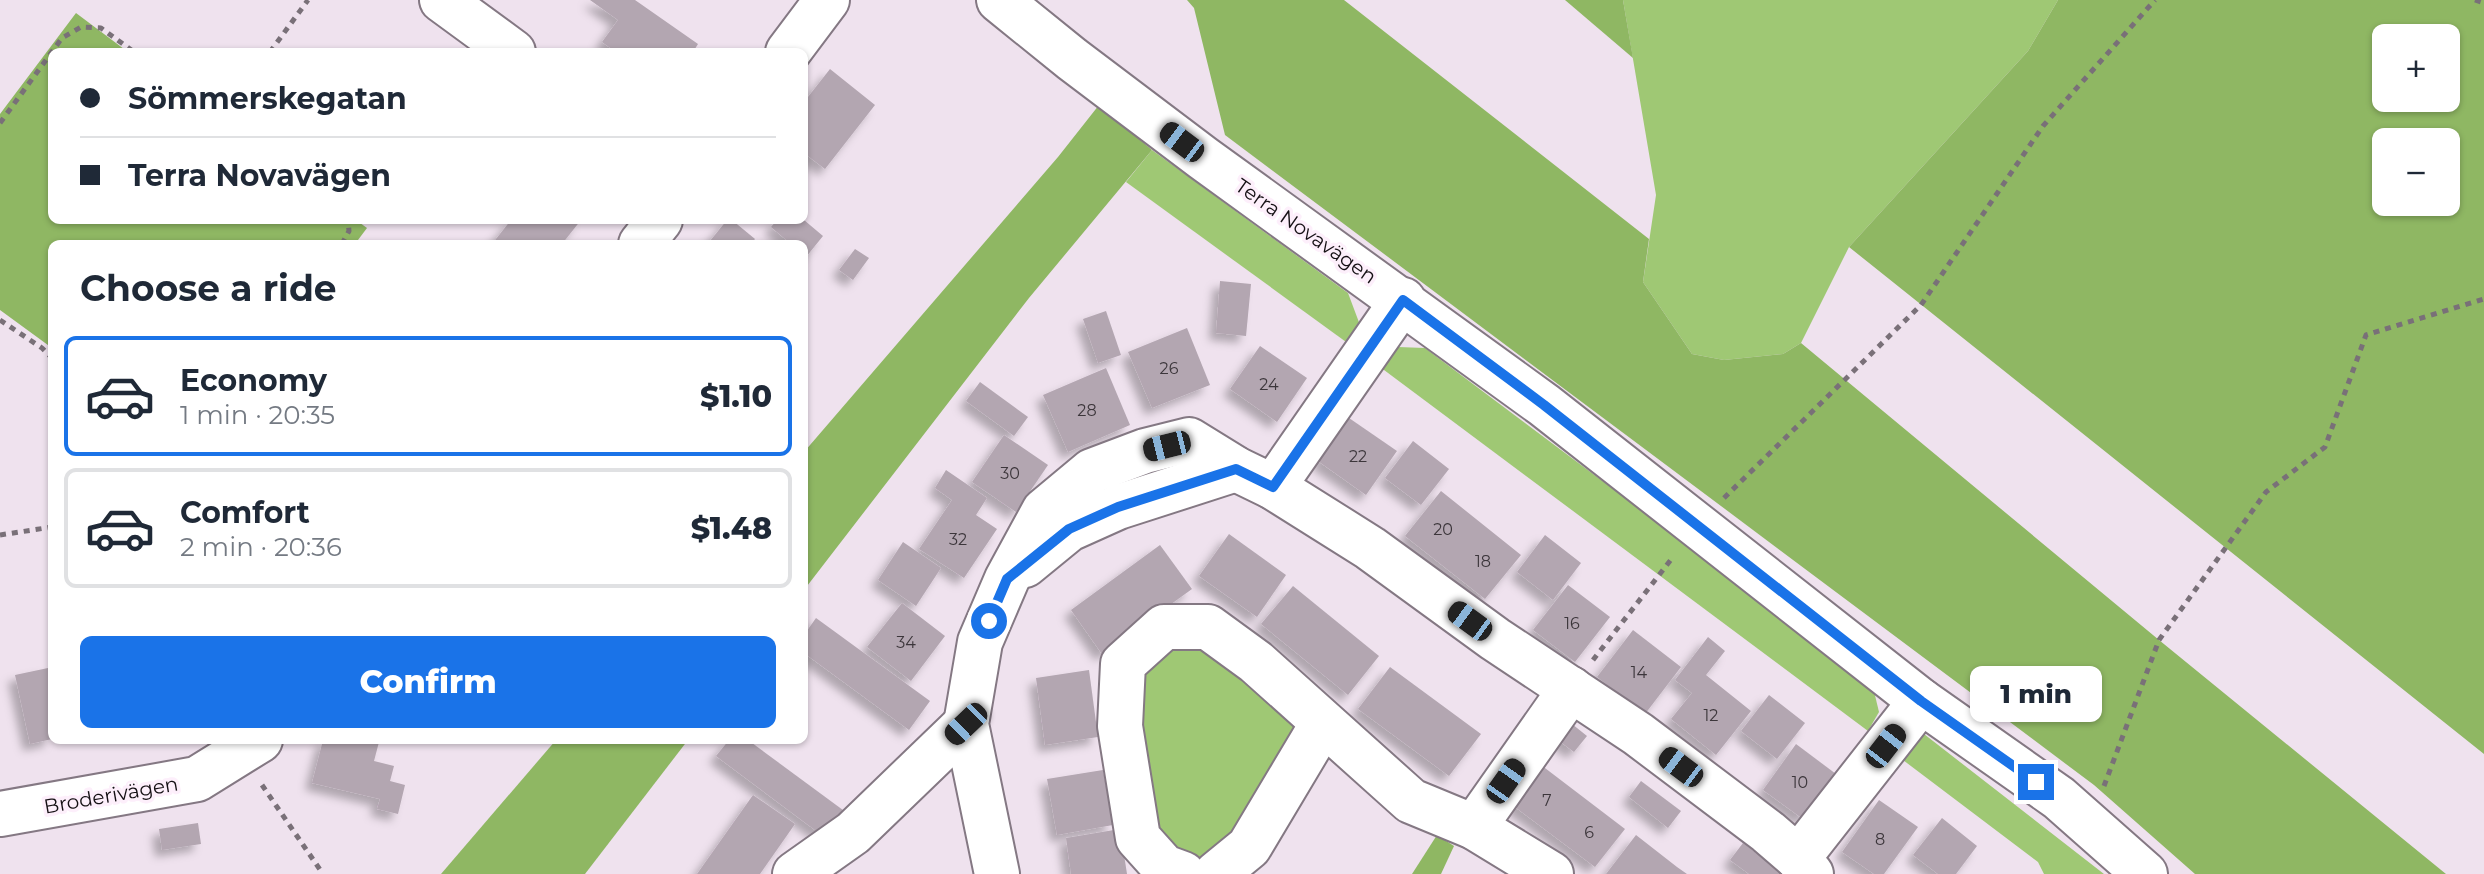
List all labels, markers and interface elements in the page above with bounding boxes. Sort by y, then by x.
map controls [2372,24,2460,216]
button: + [2372,24,2460,112]
text: Sömmerskegatan [128,80,407,117]
car [1156,118,1208,166]
button: − [2372,128,2460,216]
text: Terra Novavägen [128,157,391,194]
street label: Terra Novavägen [1231,173,1381,289]
text: Choose a ride [80,266,337,310]
house number: 26 [1160,359,1179,378]
icon: car [84,360,156,432]
text: Economy [180,362,327,399]
house number: 24 [1259,375,1279,394]
text: $1.10 [700,378,772,415]
text: 1 min · 20:35 [180,399,335,431]
house number: 28 [1077,401,1097,420]
car [1141,429,1193,463]
house number: 22 [1349,447,1367,466]
house number: 30 [1000,464,1020,483]
icon: car [84,492,156,564]
text: Comfort [180,494,310,531]
text: $1.48 [691,510,772,547]
house number: 20 [1433,520,1453,539]
house number: 32 [949,530,967,549]
text: 2 min · 20:36 [180,531,342,563]
house number: 18 [1475,552,1491,571]
car [1444,597,1496,645]
route start [971,603,1007,639]
house number: 16 [1564,614,1580,633]
house number: 34 [896,633,916,652]
button: Confirm [80,636,776,728]
house number: 14 [1631,663,1648,682]
callout: 1 min [1970,666,2102,722]
text: 1 min [2000,678,2072,710]
car [940,699,992,749]
house number: 12 [1704,706,1718,725]
car [1862,720,1910,772]
car [1655,743,1707,791]
car [1482,754,1530,808]
route end [2018,764,2054,800]
street label: Broderivägen [42,771,180,819]
house number: 10 [1792,773,1808,792]
house number: 7 [1542,791,1552,810]
house number: 6 [1584,823,1594,842]
house number: 8 [1875,830,1885,849]

